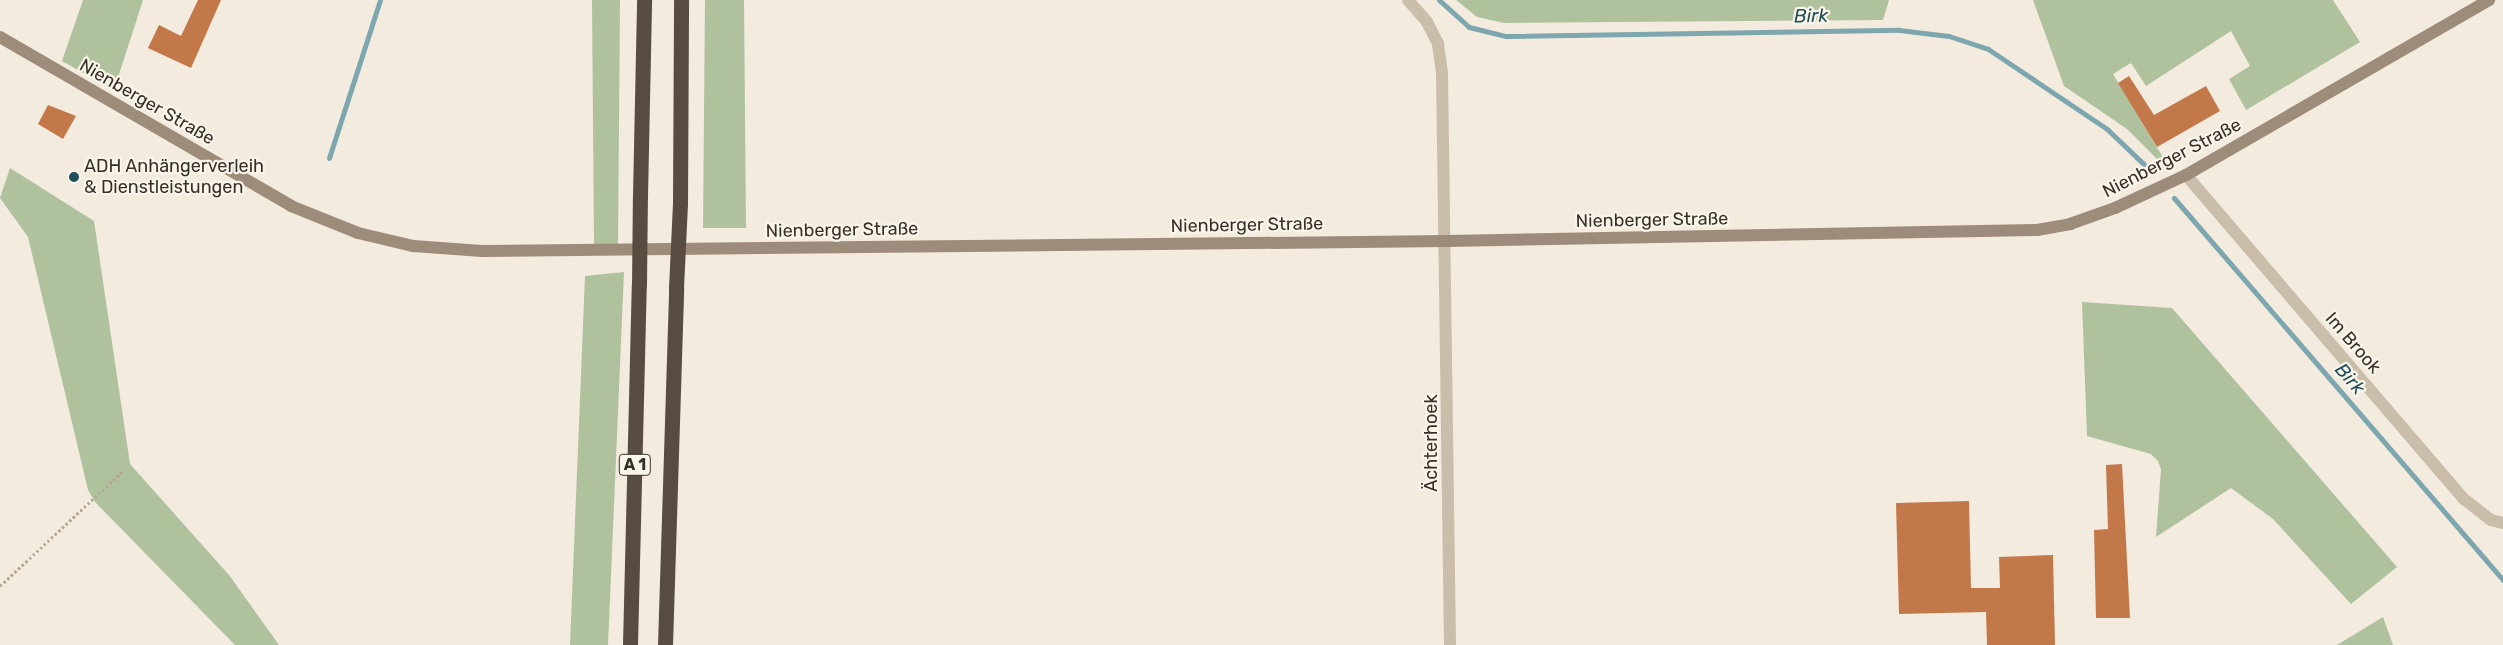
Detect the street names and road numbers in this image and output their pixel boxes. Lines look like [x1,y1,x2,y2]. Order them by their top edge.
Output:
street label: Nienberger Straße [75,54,219,150]
street label: Nienberger Straße [2099,114,2245,202]
street label: Nienberger Straße [1575,208,1729,232]
street label: Nienberger Straße [1170,213,1324,237]
street label: Nienberger Straße [765,218,919,242]
street label: Im Brook [2321,308,2385,378]
street label: Ächterhoek [1420,394,1442,492]
road number: A 1 [618,452,652,478]

